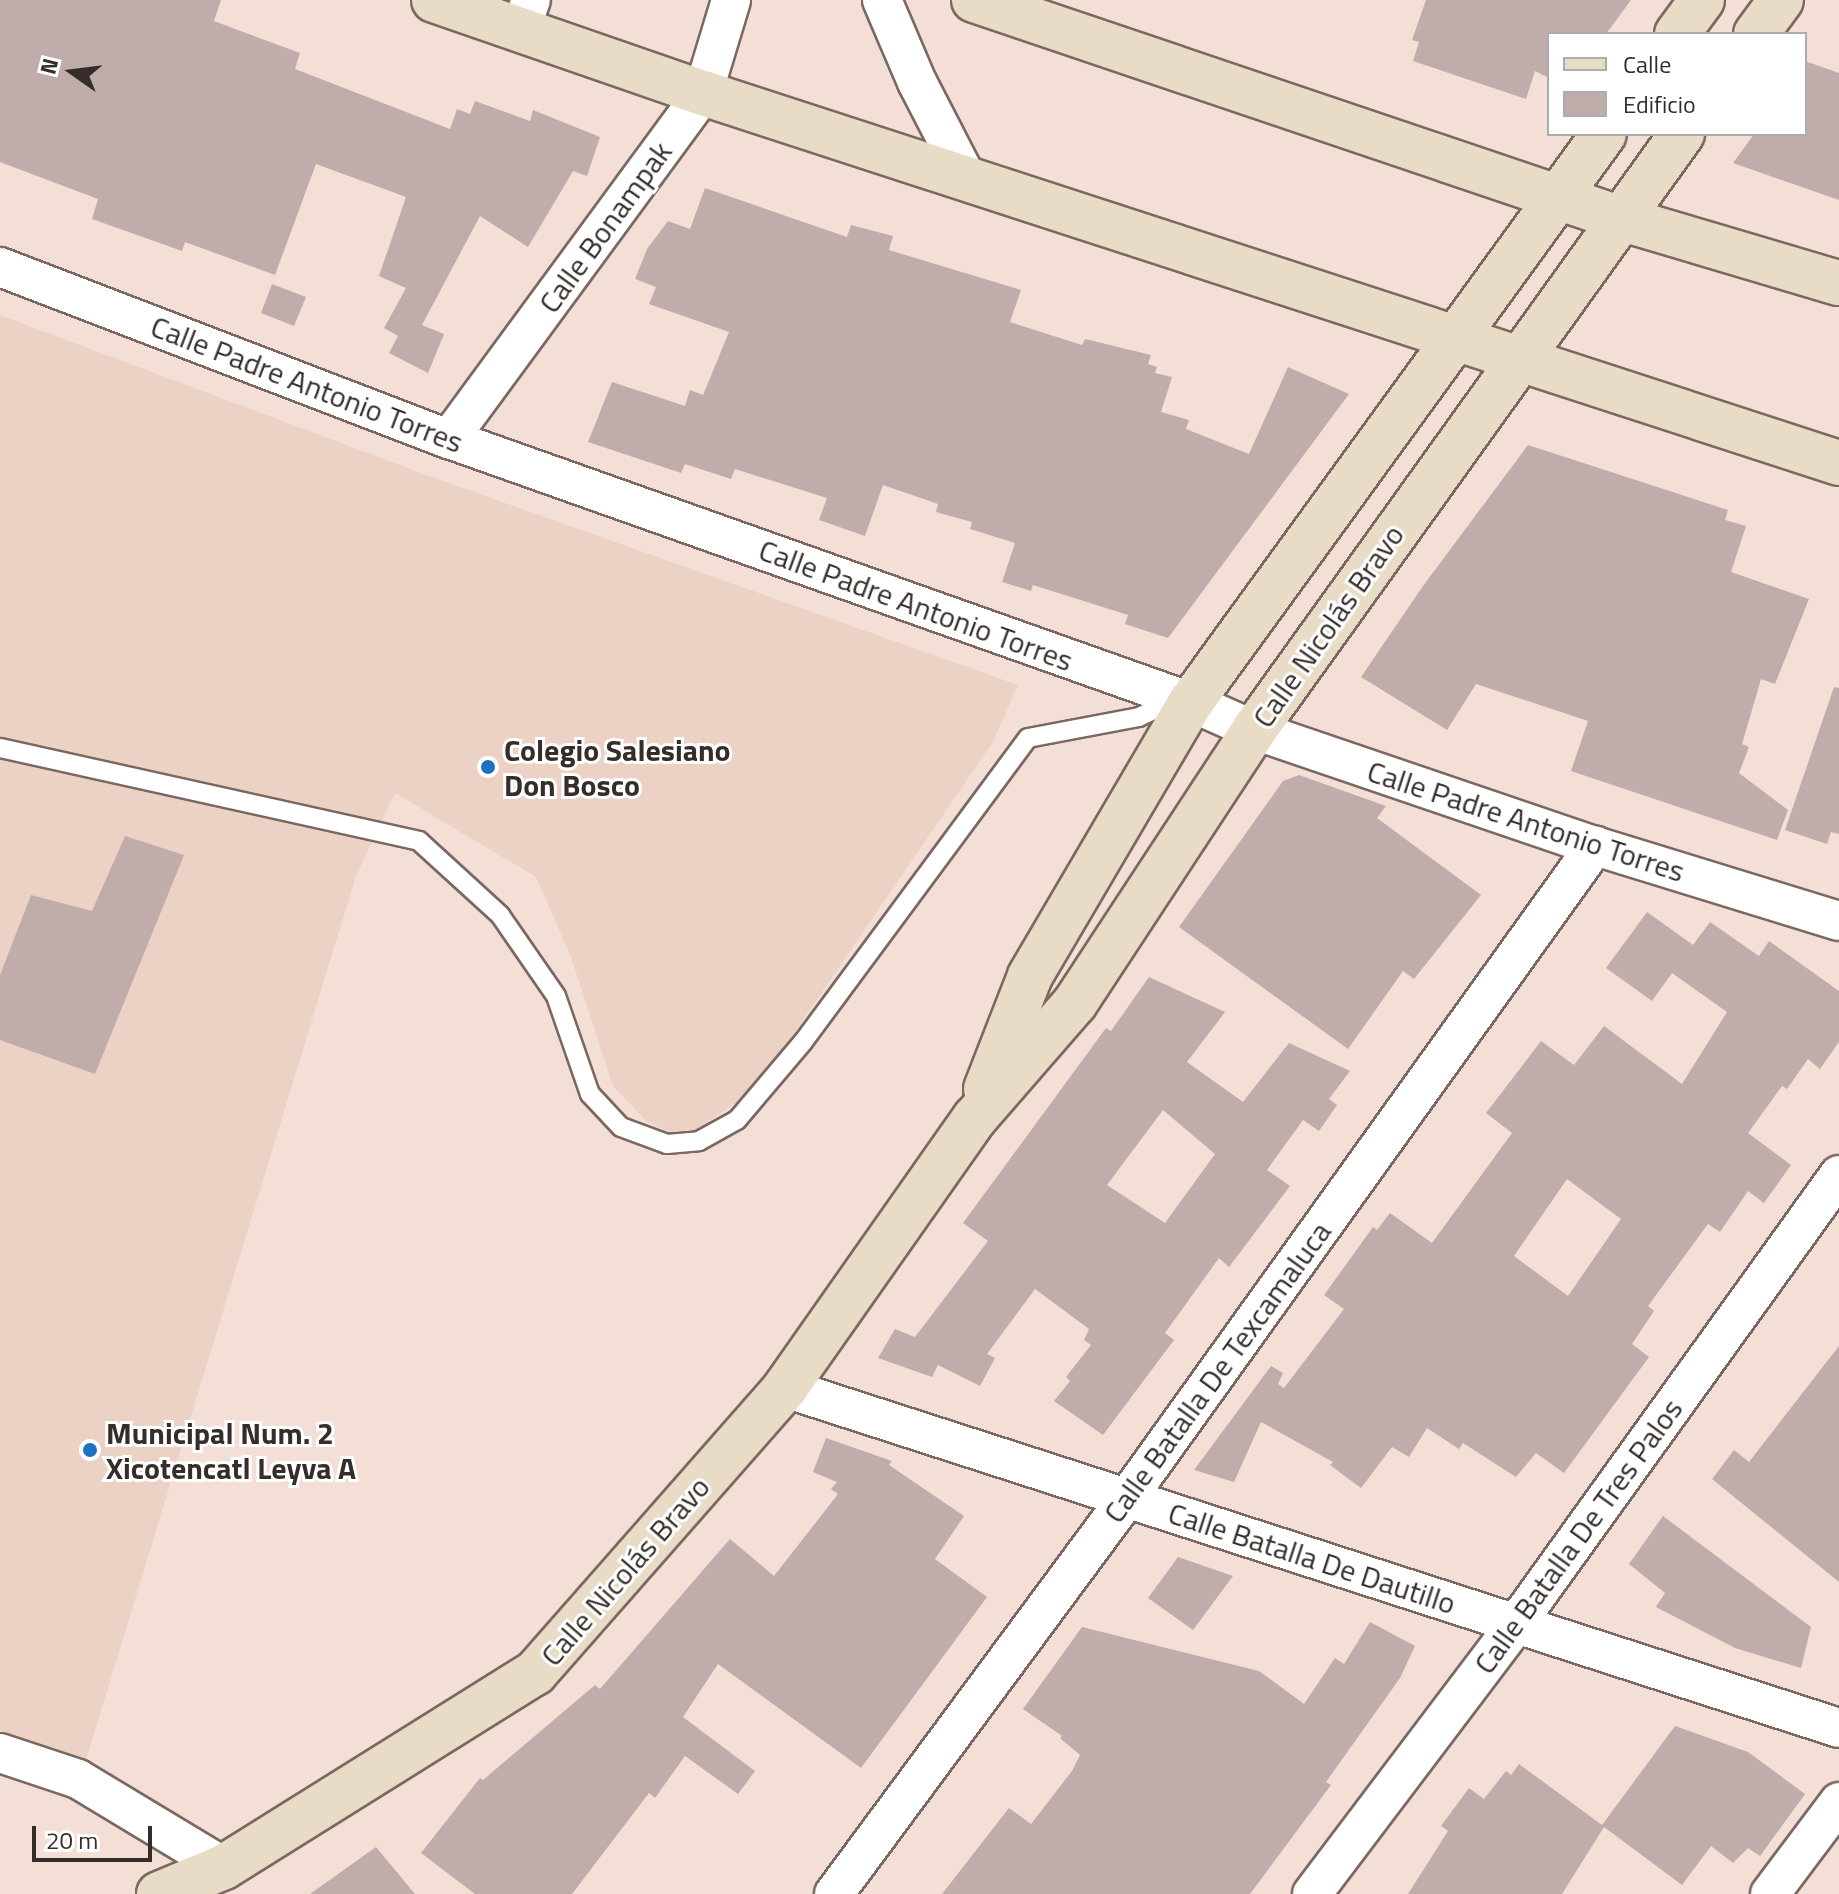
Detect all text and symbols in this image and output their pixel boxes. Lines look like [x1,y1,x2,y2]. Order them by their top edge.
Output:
north arrow [32,32,112,112]
legend [1547,32,1807,136]
text: Calle [1623,46,1671,82]
text: N [30,55,67,78]
text: Edificio [1623,86,1696,122]
street label: Calle Bonampak [531,134,679,320]
street label: Calle Padre Antonio Torres [146,308,468,460]
street label: Calle Nicolás Bravo [1245,518,1411,734]
street label: Calle Padre Antonio Torres [754,531,1078,679]
place label: Colegio Salesiano Don Bosco [504,732,731,802]
street label: Calle Padre Antonio Torres [1363,753,1689,889]
marker: Colegio Salesiano Don Bosco [479,758,497,776]
street label: Calle Batalla De Texcamaluca [1096,1215,1338,1529]
street label: Calle Batalla De Tres Palos [1466,1392,1690,1680]
place label: Municipal Num. 2 Xicotencatl Leyva A [106,1415,356,1486]
marker: Municipal Num. 2 Xicotencatl Leyva A [81,1441,99,1459]
street label: Calle Nicolás Bravo [533,1469,717,1673]
street label: Calle Batalla De Dautillo [1164,1495,1460,1621]
scale bar [36,1810,156,1860]
text: 20 m [46,1822,98,1858]

